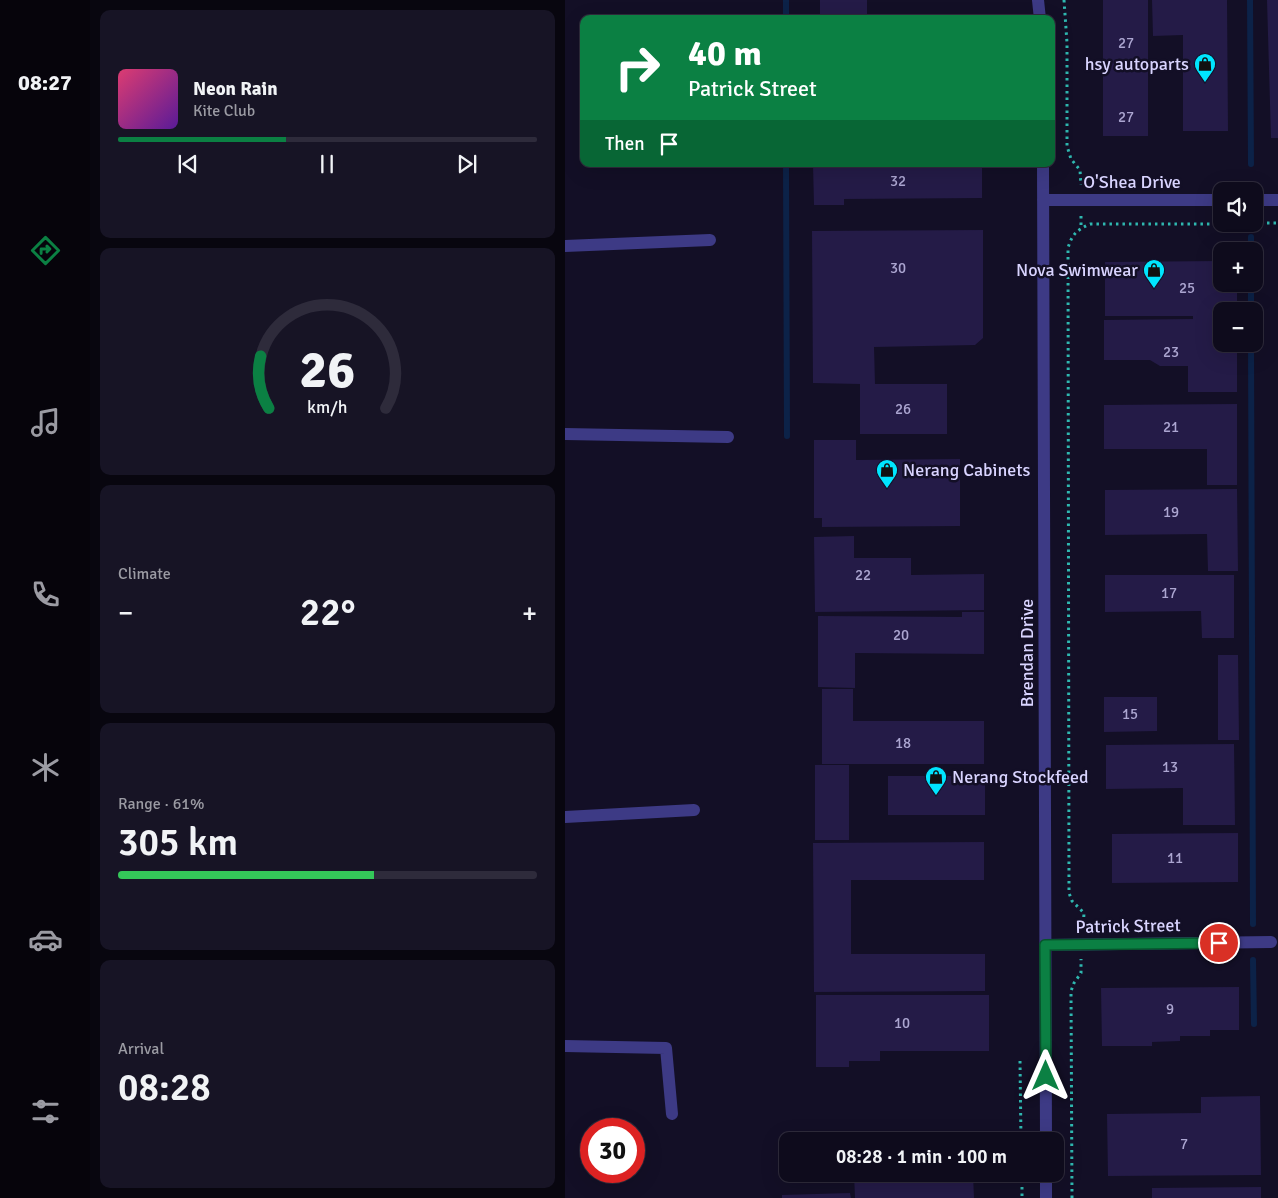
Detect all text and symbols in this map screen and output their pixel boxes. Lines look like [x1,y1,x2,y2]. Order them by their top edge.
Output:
text: 40 m [688,32,762,75]
house number: 27 [1118,34,1134,52]
icon: right [605,35,670,100]
shop icon: hsy autoparts [1193,52,1217,83]
place label: hsy autoparts [1085,53,1189,75]
text: 08:27 [18,69,72,96]
text: Patrick Street [688,75,817,102]
text: Neon Rain [193,77,278,101]
text: Kite Club [193,101,255,121]
house number: 27 [1118,108,1134,126]
icon: arrive [655,130,683,158]
text: Then [605,132,645,156]
icon: previous [174,150,202,178]
icon: pause [313,150,341,178]
icon: next [453,150,481,178]
street label: O'Shea Drive [1083,171,1181,193]
house number: 32 [890,172,906,190]
map controls [1213,182,1263,352]
button: sound [1213,182,1263,232]
icon: directions [28,233,63,268]
button: + [1213,242,1263,292]
shop icon: Nova Swimwear [1142,258,1166,289]
house number: 30 [890,259,906,277]
place label: Nova Swimwear [1016,259,1138,281]
house number: 25 [1179,279,1195,297]
button: − [1213,302,1263,352]
text: 26 [299,338,356,402]
house number: 23 [1163,343,1179,361]
text: km/h [307,396,348,418]
house number: 26 [895,400,911,418]
icon: music [28,405,63,440]
house number: 21 [1163,418,1179,436]
shop icon: Nerang Cabinets [875,458,899,489]
place label: Nerang Cabinets [903,459,1031,481]
house number: 19 [1163,503,1179,521]
text: Climate [118,564,171,584]
house number: 22 [855,566,871,584]
icon: phone [28,577,63,612]
house number: 17 [1161,584,1177,602]
text: 22° [300,589,355,636]
text: − [118,596,133,630]
text: + [522,596,537,630]
street label: Brendan Drive [1016,599,1038,707]
house number: 20 [893,626,909,644]
house number: 15 [1122,705,1138,723]
house number: 18 [895,734,911,752]
icon: climate [28,750,63,785]
house number: 13 [1162,758,1178,776]
shop icon: Nerang Stockfeed [924,765,948,796]
place label: Nerang Stockfeed [952,766,1089,788]
text: Range · 61% [118,794,204,814]
text: 305 km [118,819,238,866]
house number: 11 [1167,849,1183,867]
street label: Patrick Street [1075,914,1181,938]
icon: car [28,922,63,957]
pin [1198,922,1240,964]
icon: arrive [1205,929,1233,957]
house number: 9 [1166,1000,1174,1018]
house number: 10 [894,1014,910,1032]
text: Arrival [118,1039,164,1059]
position arrow [1019,1049,1071,1101]
text: 08:28 [118,1064,211,1111]
icon: filters [28,1094,63,1129]
speed limit sign: 30 [580,1118,645,1183]
house number: 7 [1180,1135,1188,1153]
text: 08:28 · 1 min · 100 m [836,1145,1007,1169]

